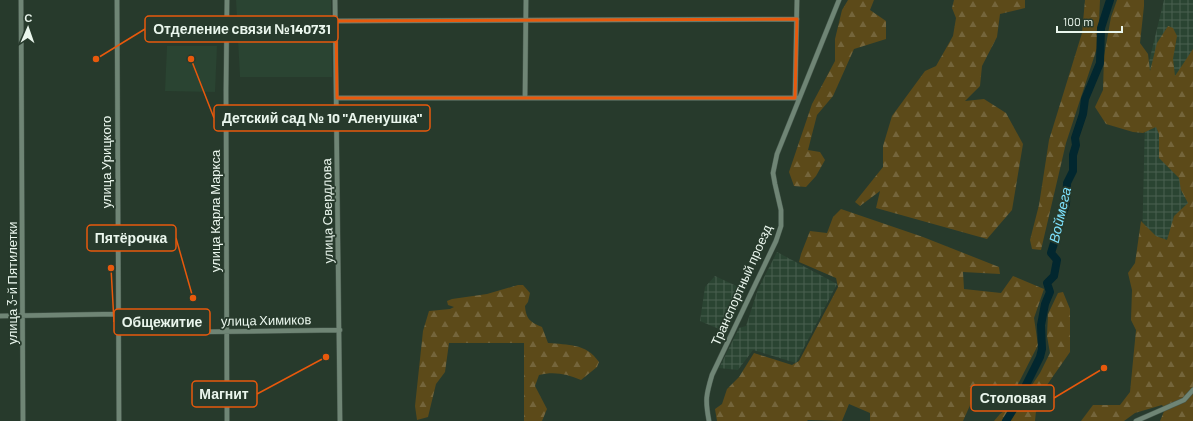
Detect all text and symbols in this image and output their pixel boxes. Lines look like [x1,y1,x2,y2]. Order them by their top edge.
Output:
north arrow [8,8,48,48]
scale bar [1057,8,1122,34]
text: С [24,11,33,24]
text: 100 m [1063,14,1093,28]
callout: Отделение связи №140731 [145,16,338,42]
text: Отделение связи №140731 [153,20,331,37]
callout: Детский сад № 10 "Аленушка" [214,105,430,131]
text: Детский сад № 10 "Аленушка" [222,109,422,126]
street label: улица Урицкого [98,116,114,208]
street label: улица Карла Маркса [207,149,223,272]
street label: улица Свердлова [318,158,336,264]
water label: Воймега [1045,185,1074,244]
street label: улица 3-й Пятилетки [4,222,20,344]
street label: Транспортный проезд [707,222,775,348]
callout: Пятёрочка [87,225,176,251]
text: Пятёрочка [95,229,167,246]
callout: Общежитие [114,309,210,335]
street label: улица Химиков [221,311,311,329]
text: Общежитие [122,313,203,330]
callout: Магнит [192,381,257,407]
text: Магнит [199,385,249,402]
callout: Столовая [971,385,1054,411]
text: Столовая [980,389,1046,406]

